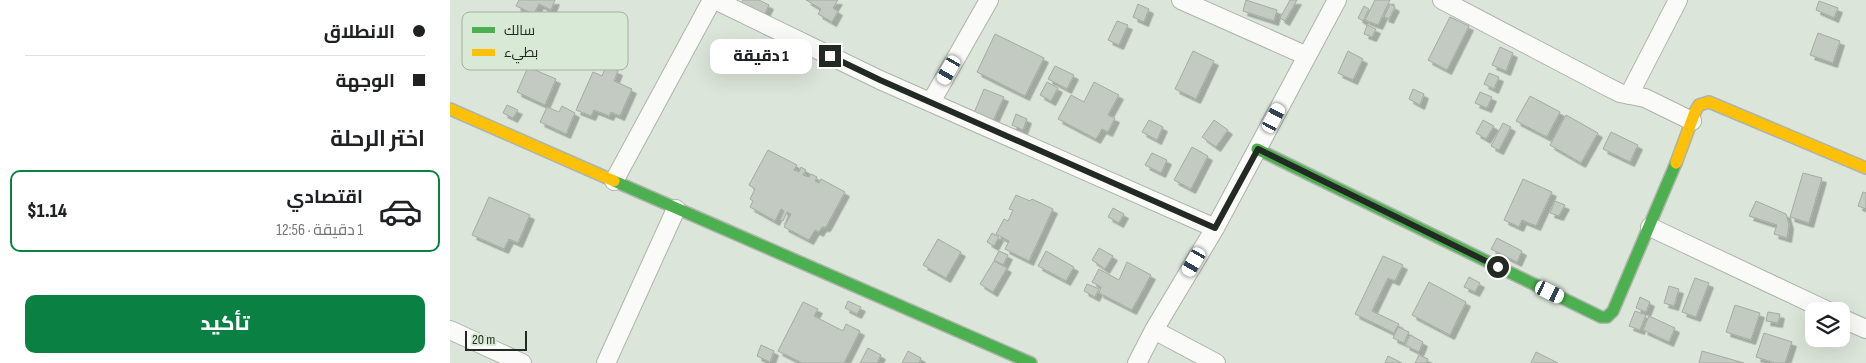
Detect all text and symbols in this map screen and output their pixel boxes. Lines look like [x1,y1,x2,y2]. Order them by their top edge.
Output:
legend [462,12,628,70]
text: الانطلاق [324,21,395,44]
text: سالك [504,22,535,39]
callout: 1 دقيقة [710,38,812,74]
text: بطيء [504,44,538,64]
route end [819,45,841,67]
text: 1 دقيقة [733,47,789,66]
car [935,53,962,87]
text: الوجهة [335,70,395,93]
car [1260,101,1287,135]
text: اختر الرحلة [330,126,425,153]
text: اقتصادي [287,186,363,209]
icon: car [378,189,423,234]
text: $1.14 [27,200,67,223]
text: 1 دقيقة · 12:56 [276,221,363,240]
car [1180,245,1207,279]
route start [1487,256,1509,278]
car [1533,279,1566,305]
button: تأكيد [25,295,425,353]
map controls [1805,302,1850,347]
button: layers [1805,302,1850,347]
scale bar [465,328,528,351]
text: 20 m [472,331,495,348]

